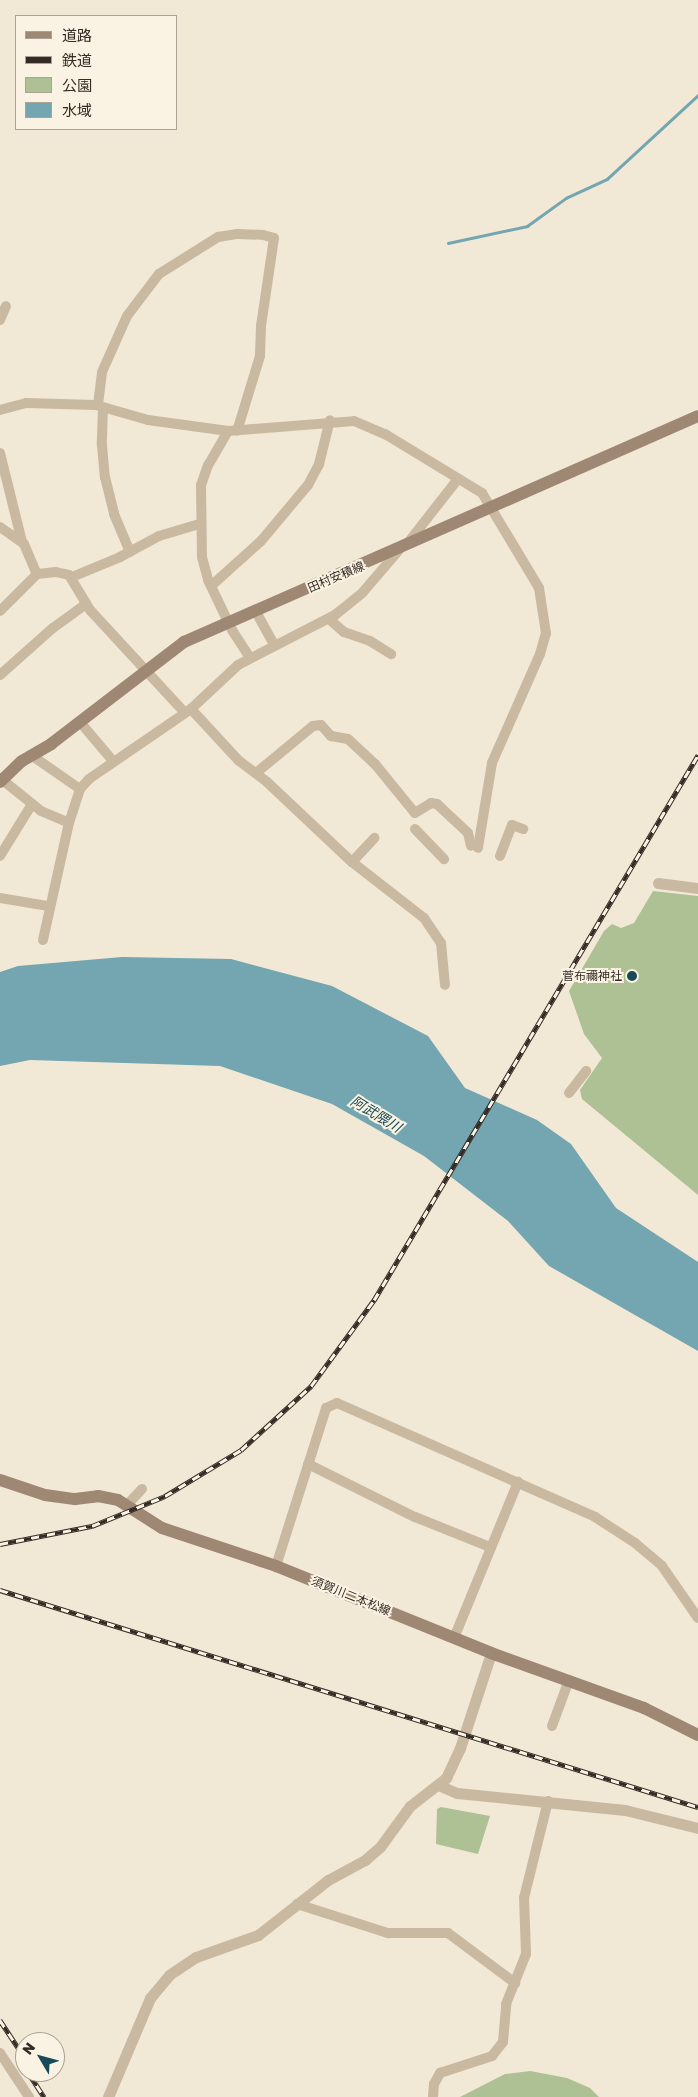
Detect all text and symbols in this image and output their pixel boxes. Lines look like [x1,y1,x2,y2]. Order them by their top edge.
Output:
legend [15,15,178,130]
text: 道路 [62,26,92,44]
text: 鉄道 [62,51,92,69]
text: 公園 [62,76,92,94]
text: 水域 [62,101,92,119]
street label: 田村安積線 [306,559,366,595]
place label: 菅布禰神社 [562,969,622,983]
marker: 菅布禰神社 [626,970,638,982]
water label: 阿武隈川 [348,1092,404,1136]
street label: 須賀川二本松線 [309,1574,393,1618]
north arrow [15,2032,65,2082]
text: N [18,2039,38,2058]

